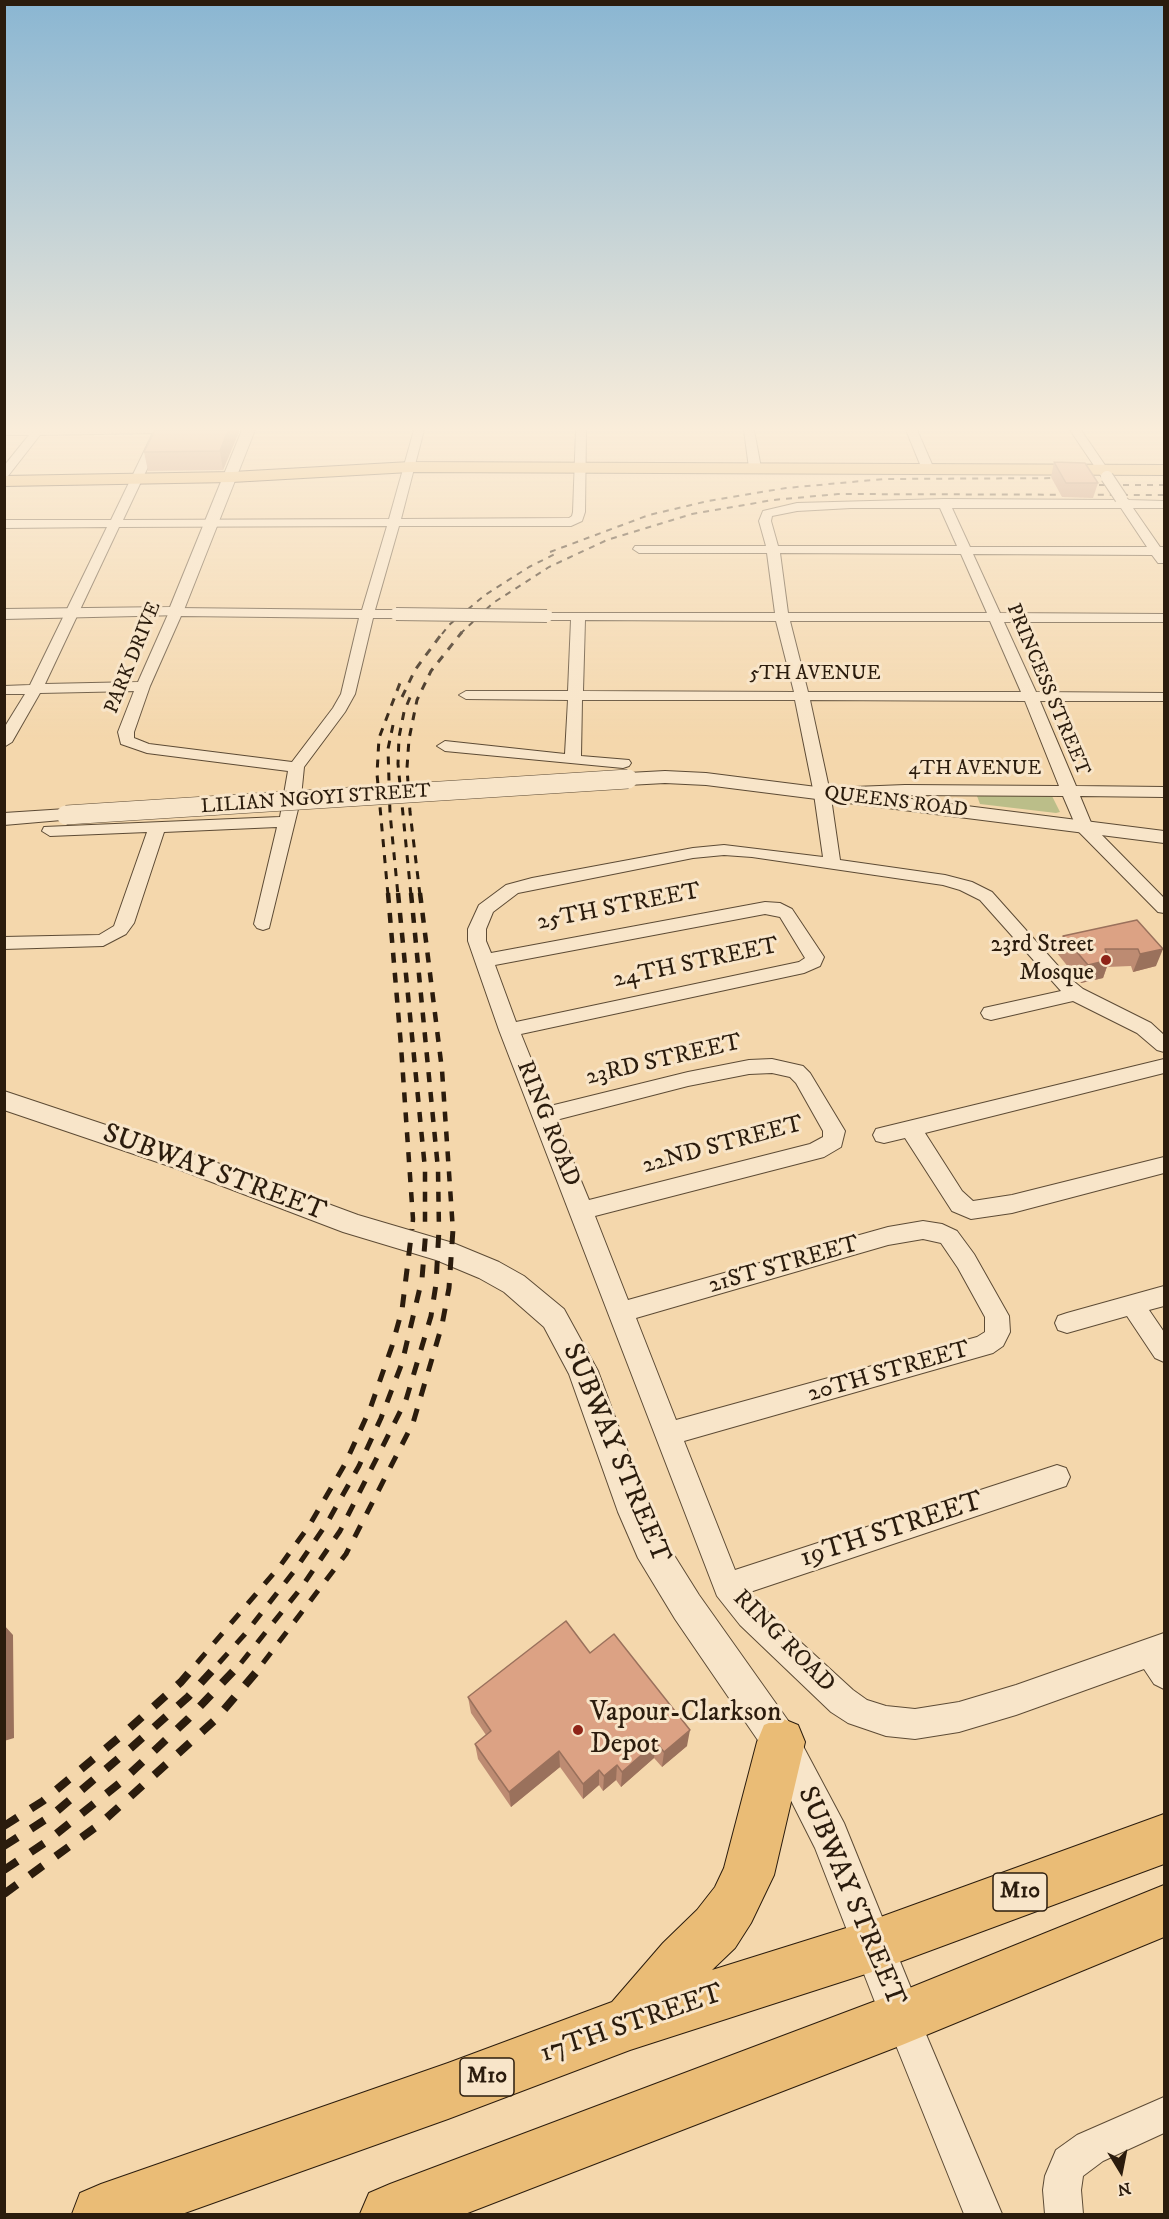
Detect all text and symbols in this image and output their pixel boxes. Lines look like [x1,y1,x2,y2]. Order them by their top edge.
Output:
street label: PARK DRIVE [101,599,167,717]
street label: PRINCESS STREET [1000,600,1094,780]
street label: 5TH AVENUE [749,663,881,687]
street label: 4TH AVENUE [909,758,1041,782]
street label: LILIAN NGOYI STREET [200,780,432,820]
street label: QUEENS ROAD [823,782,969,824]
street label: 25TH STREET [535,878,703,938]
street label: 24TH STREET [611,932,781,996]
place label: 23rd Street Mosque [991,932,1094,988]
marker: 23rd Street Mosque [1099,953,1113,967]
street label: 23RD STREET [583,1029,745,1093]
street label: RING ROAD [509,1057,585,1191]
street label: 22ND STREET [639,1111,807,1181]
street label: SUBWAY STREET [98,1118,330,1230]
street label: 21ST STREET [705,1231,863,1301]
street label: 20TH STREET [805,1336,973,1410]
street label: SUBWAY STREET [554,1339,676,1569]
street label: 19TH STREET [796,1486,988,1576]
street label: RING ROAD [726,1585,840,1699]
place label: Vapour-Clarkson Depot [590,1697,782,1763]
marker: Vapour-Clarkson Depot [571,1723,585,1737]
street label: SUBWAY STREET [789,1782,911,2012]
road number: M10 [993,1873,1047,1911]
street label: 17TH STREET [536,1978,728,2072]
road number: M10 [460,2058,514,2096]
north arrow [1091,2141,1151,2201]
text: N [1116,2178,1132,2200]

